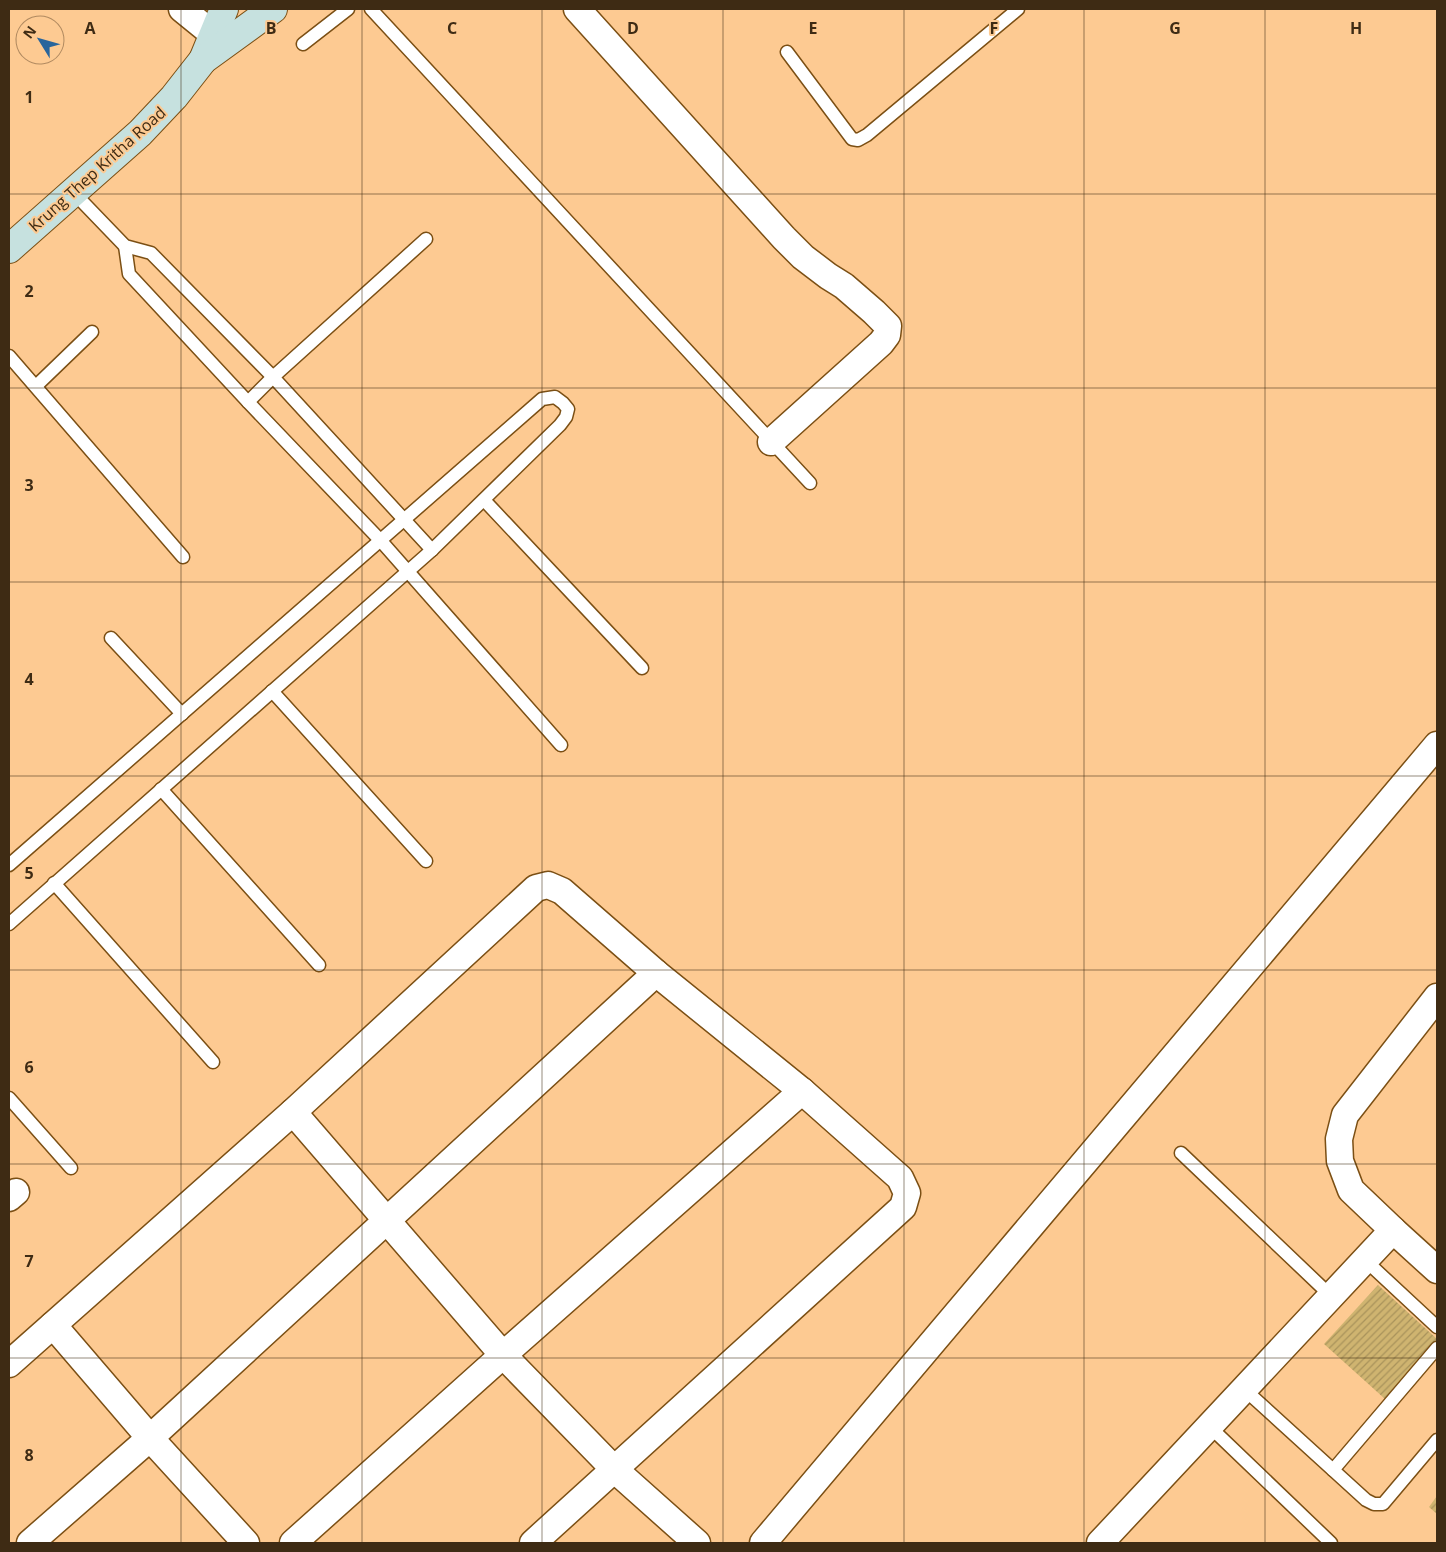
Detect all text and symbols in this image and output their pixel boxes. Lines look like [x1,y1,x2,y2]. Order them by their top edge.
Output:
north arrow [15,15,65,65]
text: A [84,17,96,39]
text: B [266,17,276,39]
text: C [447,17,457,39]
text: D [627,17,639,39]
text: E [809,17,818,39]
text: F [990,17,998,39]
text: G [1169,17,1181,39]
text: H [1350,17,1362,39]
text: N [18,22,40,42]
text: 1 [24,86,34,108]
street label: Krung Thep Kritha Road [24,101,170,237]
text: 2 [24,280,34,302]
text: 3 [24,474,34,496]
text: 4 [24,668,34,690]
text: 5 [24,862,34,884]
text: 6 [24,1056,34,1078]
text: 7 [24,1250,34,1272]
text: 8 [24,1444,34,1466]

